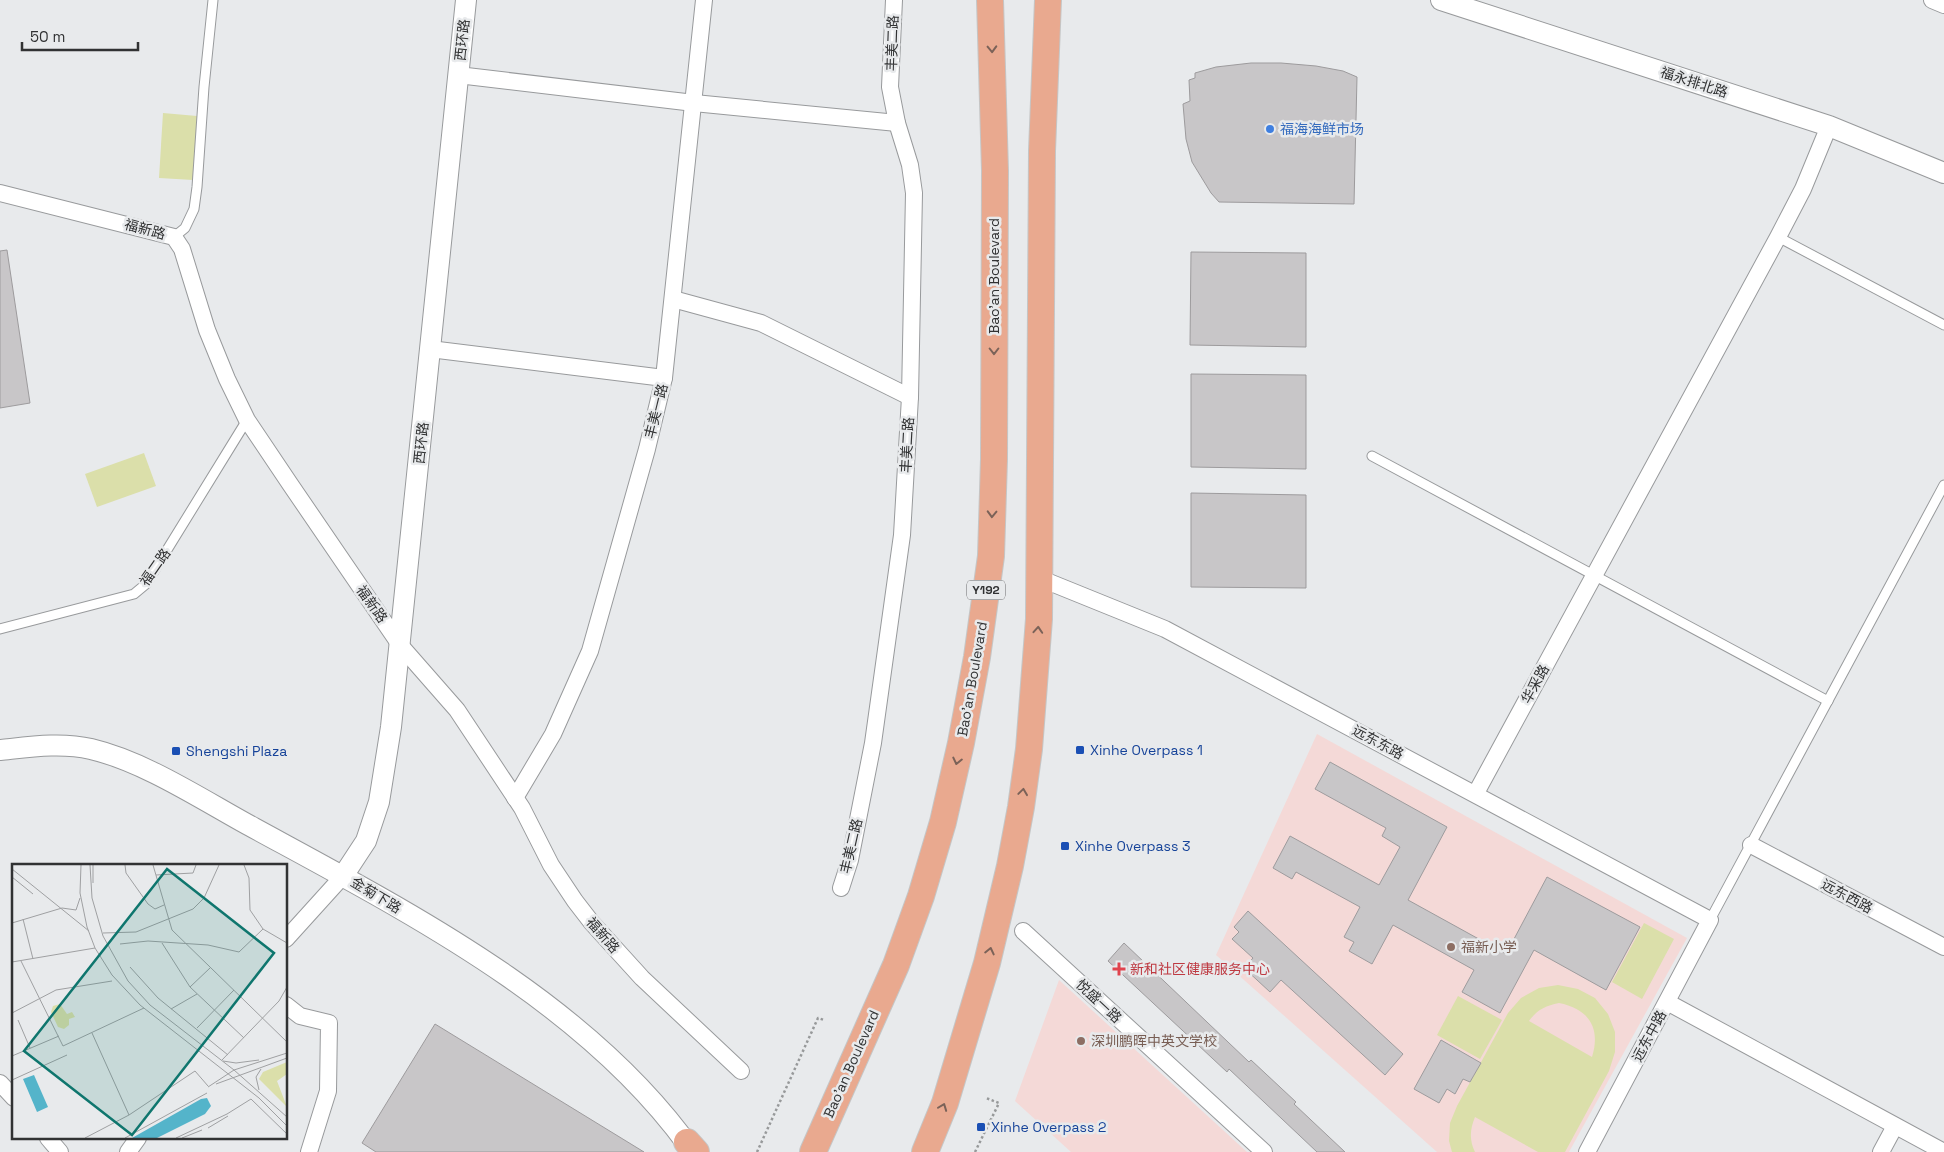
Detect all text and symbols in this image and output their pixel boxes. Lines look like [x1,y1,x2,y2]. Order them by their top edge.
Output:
street label: 丰美二路 [882,15,902,71]
street label: 西环路 [451,18,473,62]
scale bar [22,20,139,52]
text: 50 m [30,27,65,46]
one-way arrow [986,45,997,53]
street label: 福永排北路 [1658,63,1730,101]
place label: 福海海鲜市场 [1280,120,1364,138]
marker: 福海海鲜市场 [1264,123,1276,135]
street label: 福新路 [122,215,168,243]
street label: Bao'an Boulevard [985,218,1003,334]
one-way arrow [989,348,999,355]
street label: 丰美一路 [640,382,672,440]
street label: 丰美二路 [897,417,917,473]
street label: 西环路 [410,421,432,465]
one-way arrow [987,510,997,518]
street label: 福二路 [136,545,174,589]
road number: Y192 [967,580,1005,600]
street label: 福新路 [353,582,391,626]
street label: Bao'an Boulevard [953,620,991,738]
one-way arrow [1032,626,1043,634]
street label: 华采路 [1517,661,1553,707]
street label: 远东东路 [1349,721,1407,763]
place label: Xinhe Overpass 1 [1090,741,1203,759]
place label: Shengshi Plaza [186,742,287,760]
marker: Xinhe Overpass 1 [1074,744,1086,756]
marker: Shengshi Plaza [170,745,182,757]
one-way arrow [952,756,963,765]
one-way arrow [1017,788,1028,796]
street label: 丰美二路 [836,817,866,875]
place label: Xinhe Overpass 3 [1075,837,1190,855]
marker: Xinhe Overpass 3 [1059,840,1071,852]
inset map [12,864,288,1140]
street label: 金菊下路 [347,873,405,917]
street label: 远东西路 [1818,875,1876,917]
street label: 福新路 [582,913,624,957]
place label: 福新小学 [1461,938,1517,956]
marker: 福新小学 [1445,941,1457,953]
one-way arrow [984,947,995,956]
place label: 新和社区健康服务中心 [1130,960,1270,978]
marker: 新和社区健康服务中心 [1112,962,1126,976]
street label: 悦盛一路 [1072,975,1126,1027]
street label: Bao'an Boulevard [819,1007,883,1121]
street label: 远东中路 [1628,1007,1670,1065]
place label: 深圳鹏晖中英文学校 [1091,1032,1217,1050]
marker: 深圳鹏晖中英文学校 [1075,1035,1087,1047]
one-way arrow [937,1103,948,1112]
place label: Xinhe Overpass 2 [991,1118,1106,1136]
marker: Xinhe Overpass 2 [975,1121,987,1133]

